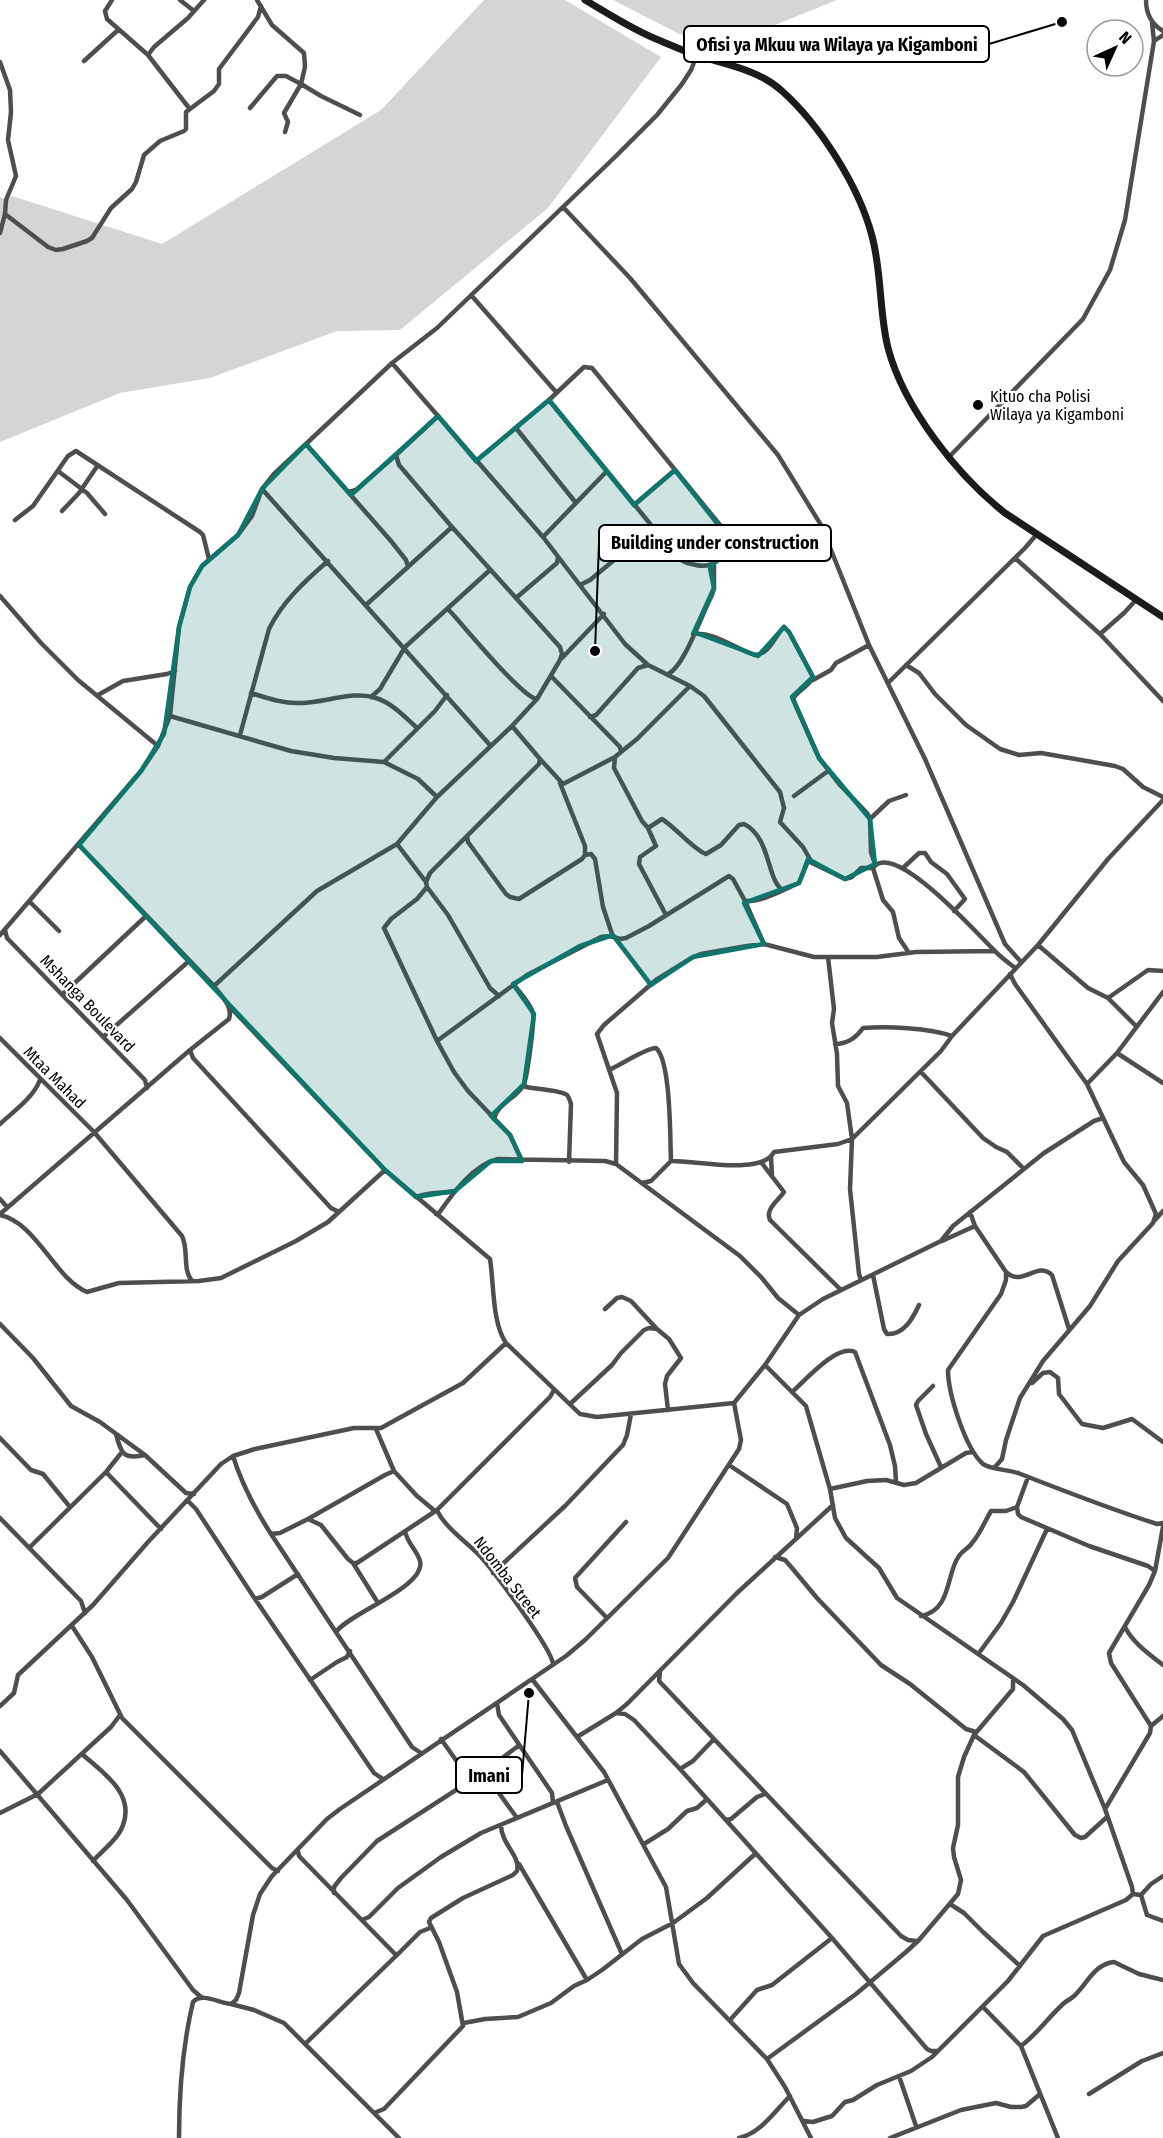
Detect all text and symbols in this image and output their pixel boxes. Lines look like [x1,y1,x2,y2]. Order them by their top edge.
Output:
north arrow [1085,18,1145,78]
callout: Ofisi ya Mkuu wa Wilaya ya Kigamboni [684,26,989,62]
text: N [1115,28,1135,48]
text: Ofisi ya Mkuu wa Wilaya ya Kigamboni [696,34,978,56]
place label: Kituo cha Polisi Wilaya ya Kigamboni [990,387,1124,424]
marker: Kituo cha Polisi Wilaya ya Kigamboni [971,398,985,412]
callout: Building under construction [599,525,831,561]
text: Building under construction [611,532,819,554]
street label: Mshanga Boulevard [36,951,139,1056]
street label: Mtaa Mahad [20,1042,90,1112]
street label: Ndomba Street [470,1533,546,1622]
callout: Imani [456,1757,522,1793]
text: Imani [468,1765,510,1787]

